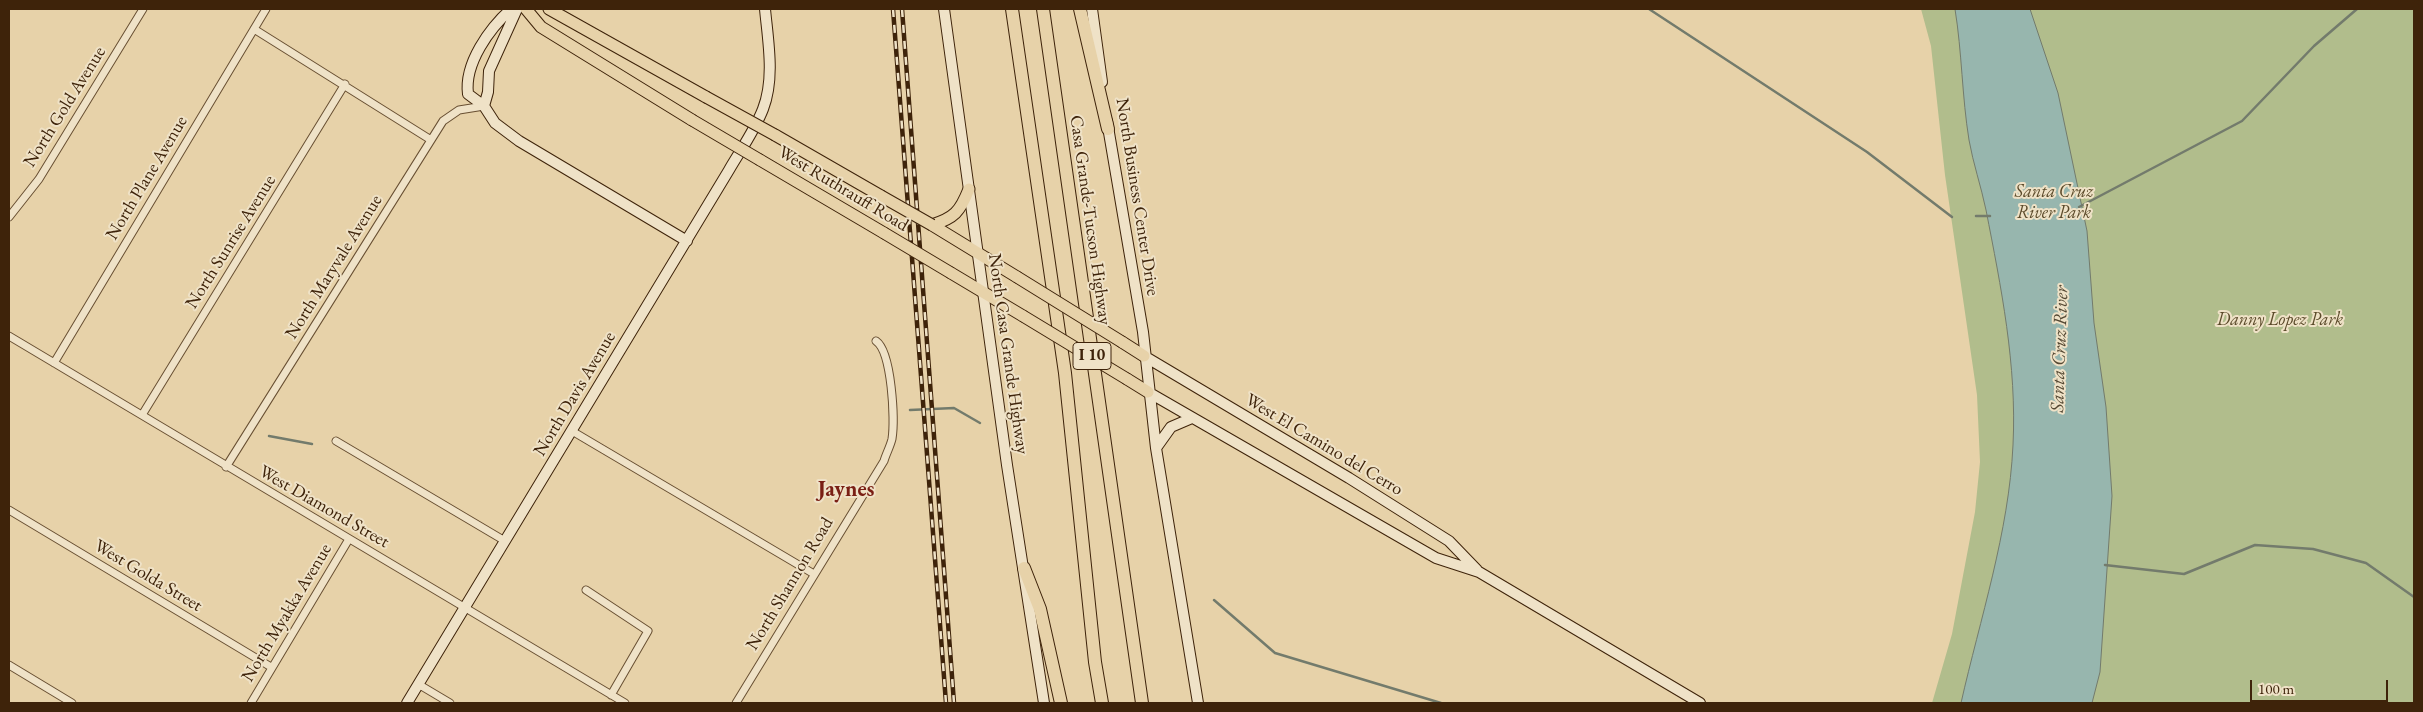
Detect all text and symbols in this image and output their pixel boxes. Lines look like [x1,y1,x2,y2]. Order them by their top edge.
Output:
street label: North Gold Avenue [19,43,111,171]
street label: North Business Center Drive [1111,97,1163,297]
street label: North Plane Avenue [101,112,193,244]
street label: Casa Grande-Tucson Highway [1065,114,1115,326]
street label: West Ruthrauff Road [774,142,912,236]
street label: North Sunrise Avenue [181,171,281,313]
park label: Santa Cruz River Park [2015,181,2093,223]
street label: North Maryvale Avenue [281,191,387,343]
street label: North Casa Grande Highway [983,252,1033,456]
water label: Santa Cruz River [2046,285,2074,413]
park label: Danny Lopez Park [2217,309,2343,331]
street label: North Davis Avenue [529,328,621,460]
road number: I 10 [1073,342,1111,370]
street label: West El Camino del Cerro [1241,389,1407,501]
street label: West Diamond Street [255,461,393,553]
district label: Jaynes [818,477,874,503]
street label: North Shannon Road [742,514,838,654]
street label: West Golda Street [90,535,206,617]
street label: North Myakka Avenue [237,540,337,686]
scale bar [2253,670,2390,702]
text: 100 m [2258,679,2294,698]

